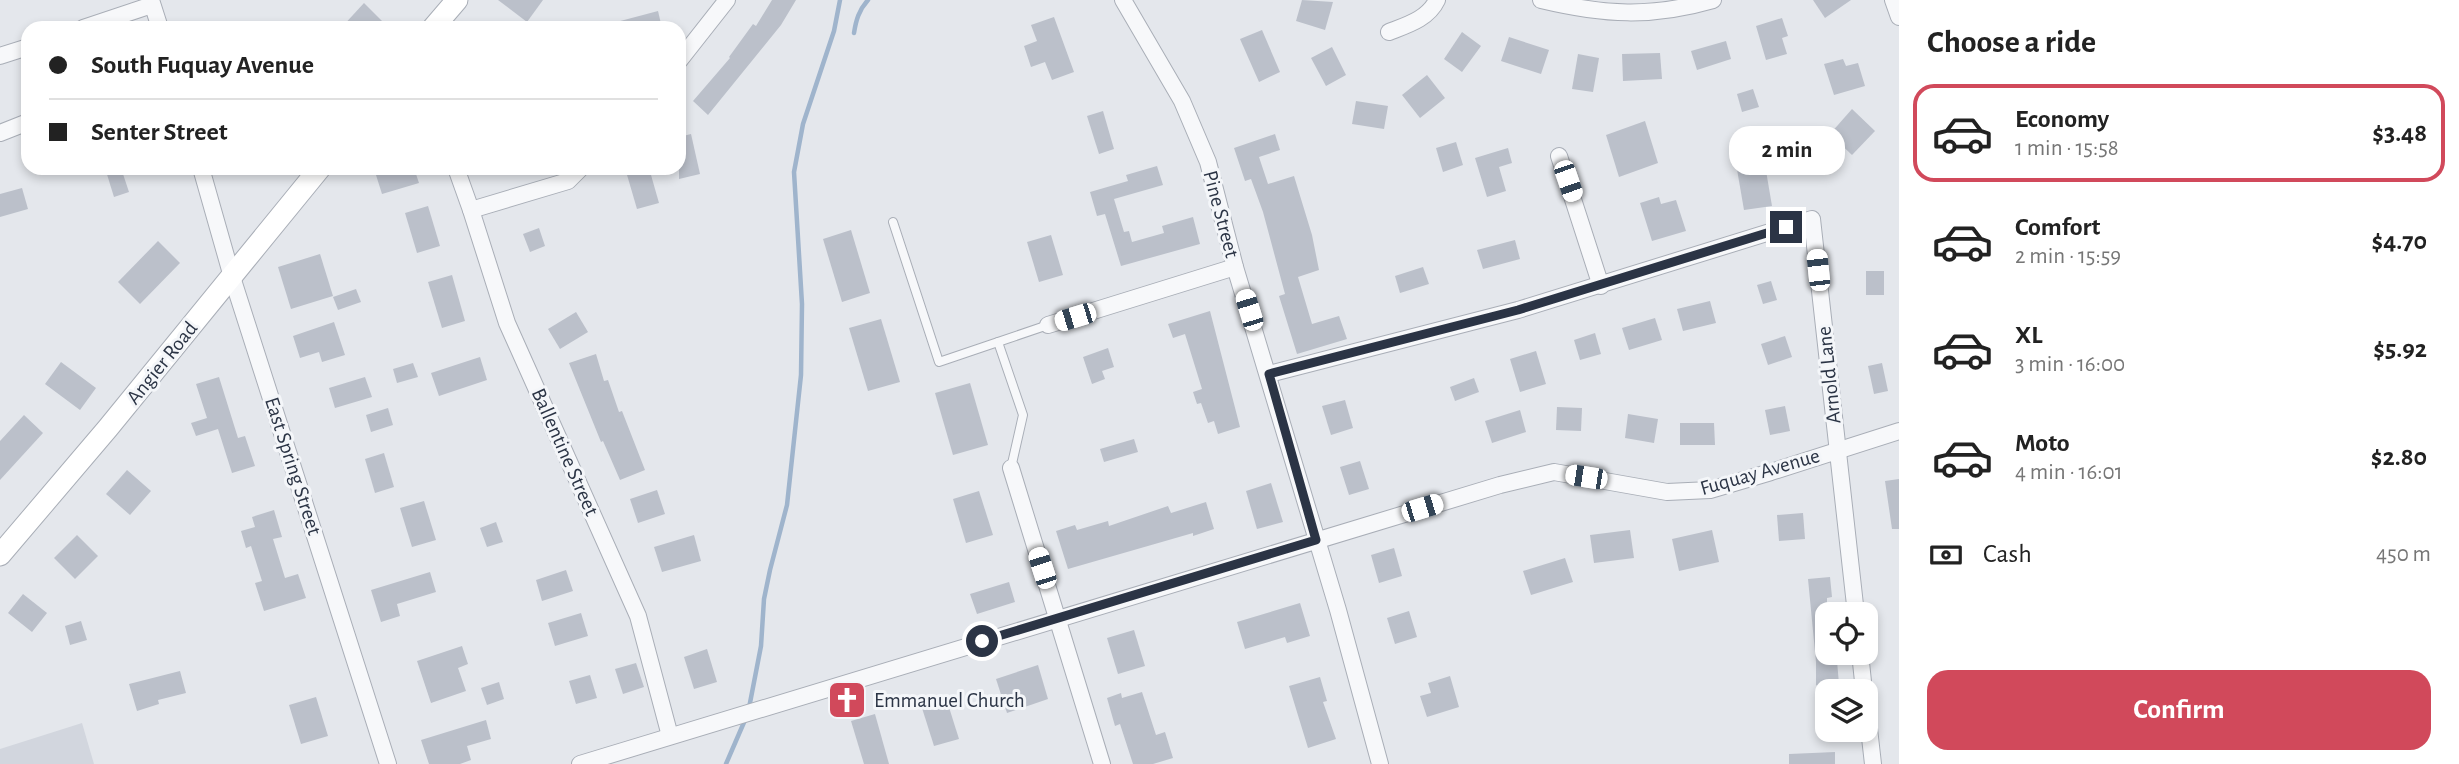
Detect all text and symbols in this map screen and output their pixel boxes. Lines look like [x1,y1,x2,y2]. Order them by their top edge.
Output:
text: Choose a ride [1927,26,2096,58]
text: South Fuquay Avenue [91,52,314,78]
icon: car [1931,102,1994,165]
text: Economy [2015,106,2109,132]
text: Senter Street [91,119,228,145]
text: $3.48 [2372,120,2427,146]
callout: 2 min [1728,126,1844,174]
text: 1 min · 15:58 [2015,137,2119,160]
text: 2 min [1761,139,1813,162]
car [1552,158,1585,204]
street label: Pine Street [1199,168,1243,260]
icon: car [1931,210,1994,273]
route end [1770,211,1802,243]
text: Comfort [2015,214,2100,240]
text: $4.70 [2371,228,2427,254]
text: 2 min · 15:59 [2015,245,2121,268]
car [1806,248,1831,292]
car [1233,287,1266,333]
car [1052,301,1099,333]
street label: Angier Road [122,318,202,408]
icon: car [1931,318,1994,381]
text: XL [2015,322,2042,348]
street label: Arnold Lane [1813,325,1845,425]
text: $5.92 [2373,336,2427,362]
text: 3 min · 16:00 [2015,353,2125,376]
street label: Ballentine Street [528,385,603,519]
street label: East Spring Street [261,394,325,538]
icon: car [1931,426,1994,489]
text: Moto [2015,430,2070,456]
text: $2.80 [2371,444,2427,470]
street label: Fuquay Avenue [1698,445,1822,499]
text: 4 min · 16:01 [2015,461,2123,484]
car [1564,463,1609,491]
car [1399,492,1446,524]
icon: cash [1927,536,1965,574]
text: Cash [1983,541,2032,567]
text: 450 m [2376,543,2431,566]
car [1026,545,1059,591]
map controls [1815,602,1878,742]
button: locate [1815,602,1878,665]
route start [966,625,998,657]
button: Confirm [1927,670,2431,750]
church icon: Emmanuel Church [826,679,868,721]
button: layers [1815,679,1878,742]
place label: Emmanuel Church [874,690,1025,711]

